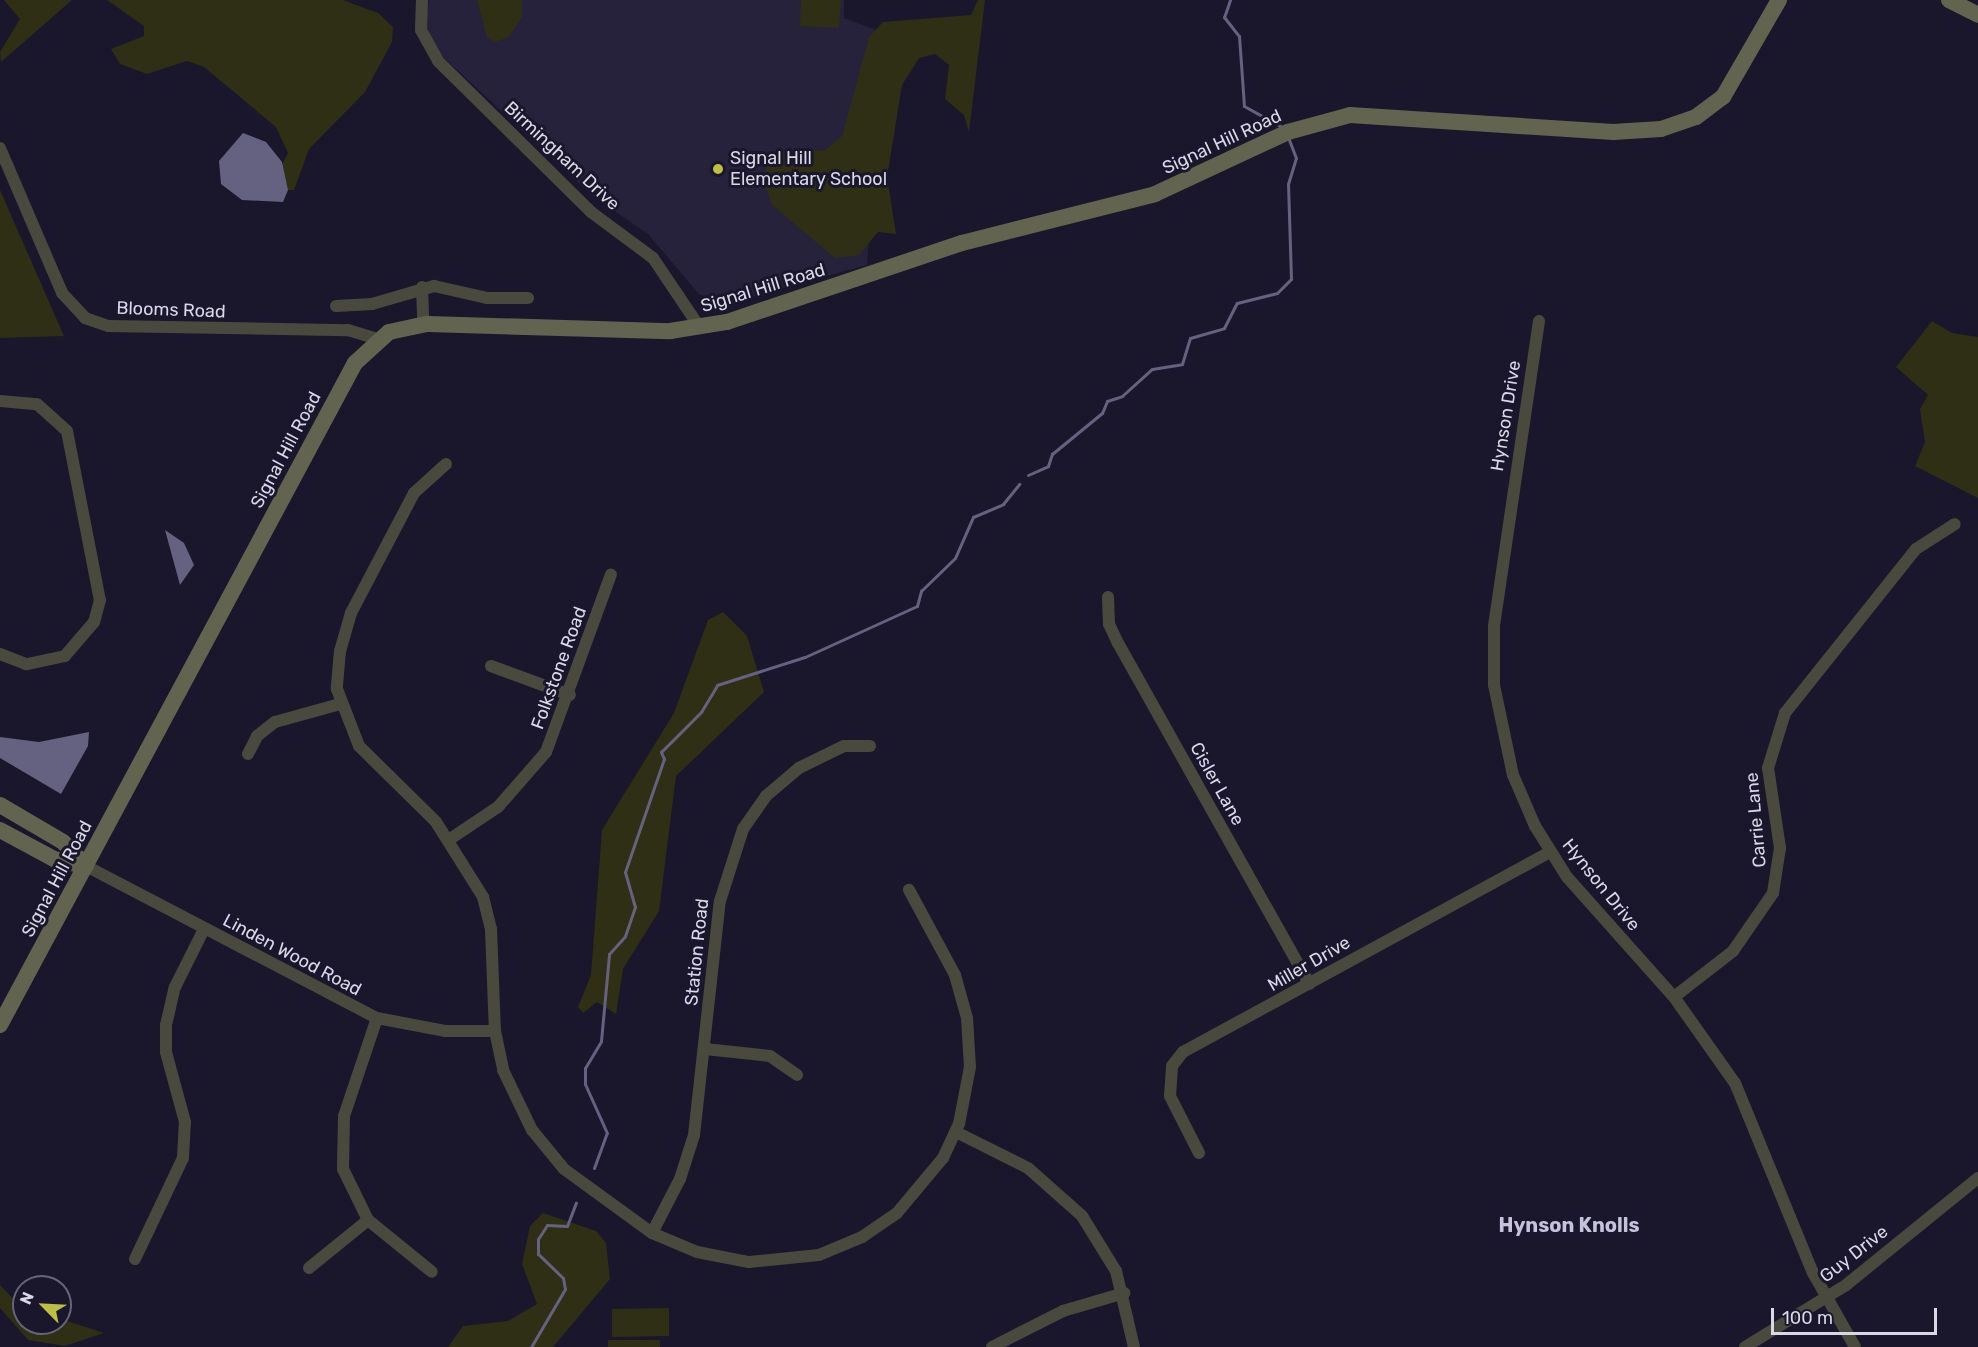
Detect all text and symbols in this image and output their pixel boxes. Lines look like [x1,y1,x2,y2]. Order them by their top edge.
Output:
street label: Birmingham Drive [500,97,624,215]
street label: Signal Hill Road [1159,105,1285,179]
place label: Signal Hill Elementary School [730,148,888,190]
marker: Signal Hill Elementary School [711,162,725,176]
street label: Signal Hill Road [698,259,828,317]
street label: Blooms Road [116,297,226,323]
street label: Hynson Drive [1487,359,1525,473]
street label: Signal Hill Road [246,388,326,512]
street label: Folkstone Road [527,604,591,732]
street label: Cisler Lane [1185,738,1249,830]
street label: Carrie Lane [1741,771,1771,869]
street label: Signal Hill Road [17,817,97,941]
street label: Hynson Drive [1557,835,1645,935]
street label: Station Road [681,897,713,1007]
street label: Linden Wood Road [219,909,365,1001]
street label: Miller Drive [1264,932,1354,996]
district label: Hynson Knolls [1499,1213,1639,1237]
street label: Guy Drive [1816,1221,1892,1287]
north arrow [12,1275,72,1335]
text: N [16,1289,38,1307]
scale bar [1774,1296,1940,1334]
text: 100 m [1782,1307,1833,1329]

